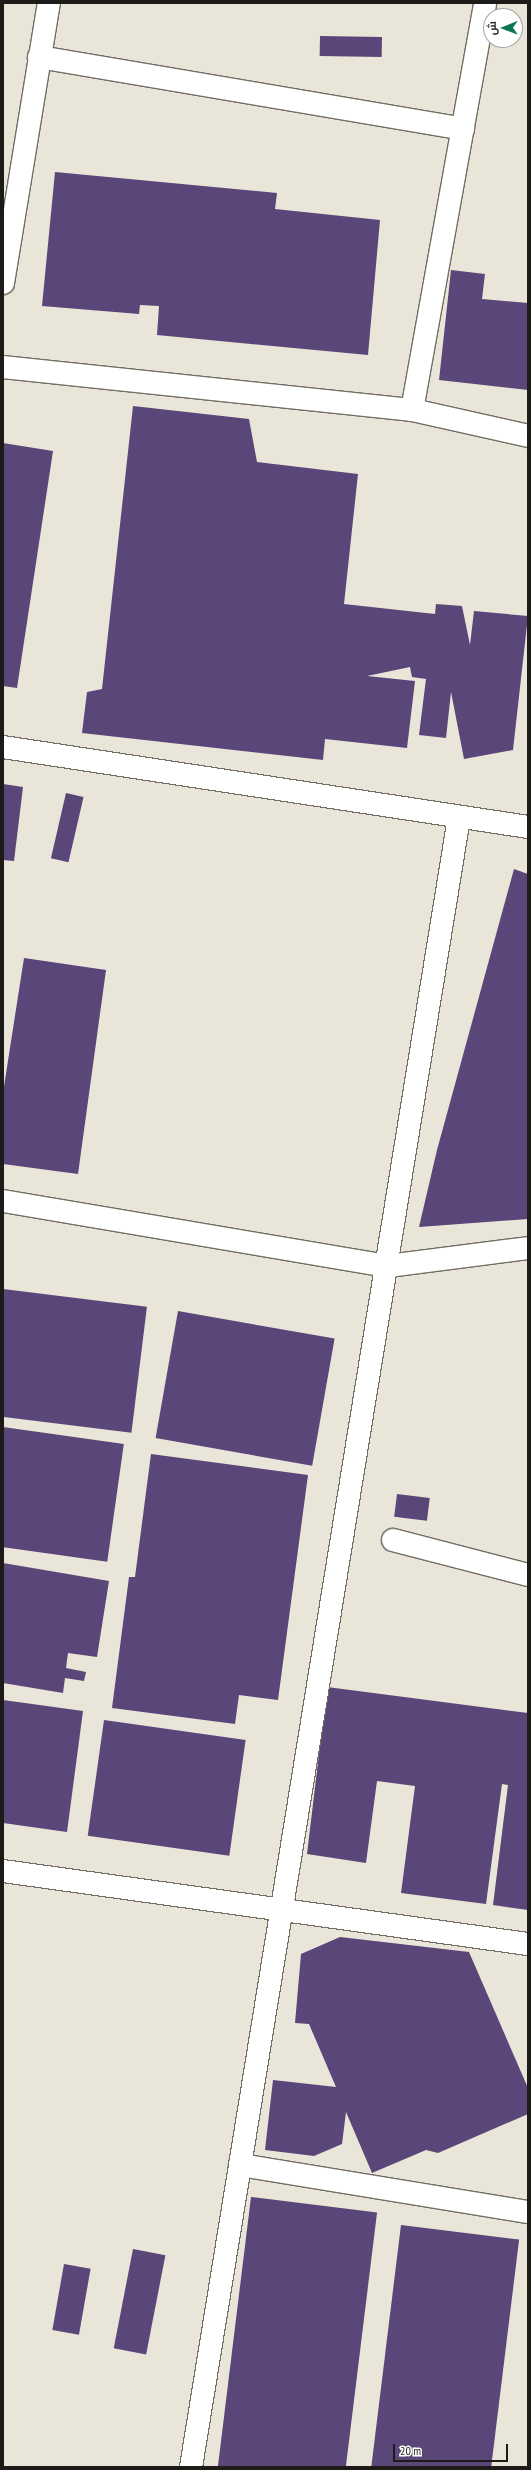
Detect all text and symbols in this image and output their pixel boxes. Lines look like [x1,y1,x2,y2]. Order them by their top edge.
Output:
north arrow [483,8,523,48]
text: ش [485,21,499,35]
scale bar [395,2436,510,2462]
text: 20 m [400,2443,421,2458]

